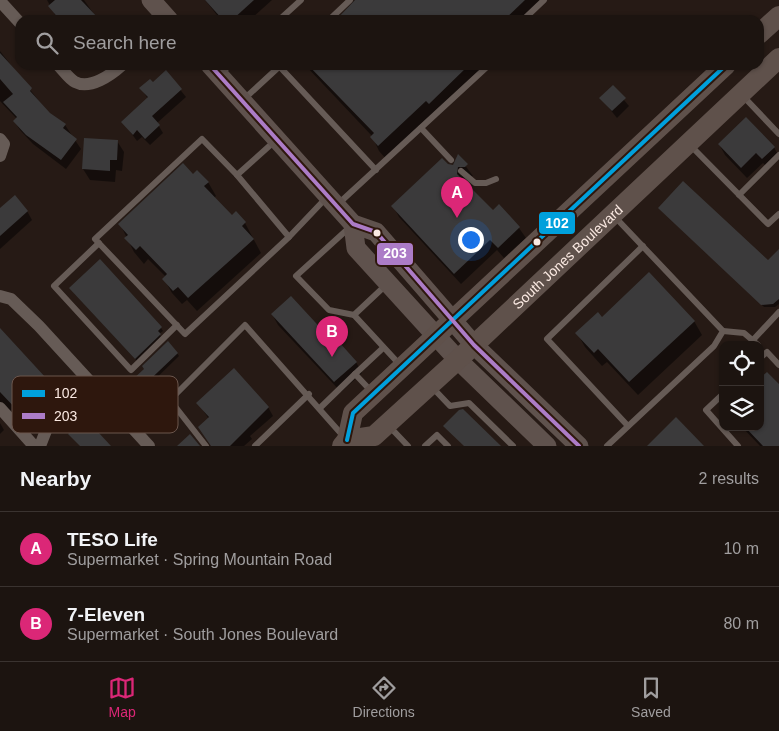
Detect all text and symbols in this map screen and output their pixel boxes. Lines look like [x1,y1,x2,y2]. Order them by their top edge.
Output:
search box [15,15,764,70]
icon: search [33,29,61,57]
text: Search here [73,32,177,53]
pin: A [441,177,473,218]
street label: South Jones Boulevard [509,201,626,312]
line badge: 102 [538,211,576,235]
text: 102 [545,215,569,231]
your location [458,227,484,253]
unlabelled marker [372,228,382,238]
unlabelled marker [532,237,542,247]
line badge: 203 [376,242,414,266]
text: 203 [383,245,407,261]
pin: B [316,316,348,357]
map controls [719,341,764,431]
button: locate [719,341,764,386]
legend [12,376,178,433]
text: 102 [54,385,78,401]
button: layers [719,386,764,431]
text: 203 [54,408,78,424]
text: Nearby [20,467,91,490]
text: 2 results [699,470,759,487]
text: TESO Life [67,529,158,550]
text: A [30,540,42,557]
text: 10 m [723,540,759,557]
text: Supermarket · Spring Mountain Road [67,551,332,568]
text: 7-Eleven [67,604,145,625]
text: B [30,615,42,632]
text: 80 m [723,615,759,632]
text: Supermarket · South Jones Boulevard [67,626,338,643]
tab: Map [108,674,136,720]
tab: Directions [353,674,415,720]
tab: Saved [631,674,671,720]

